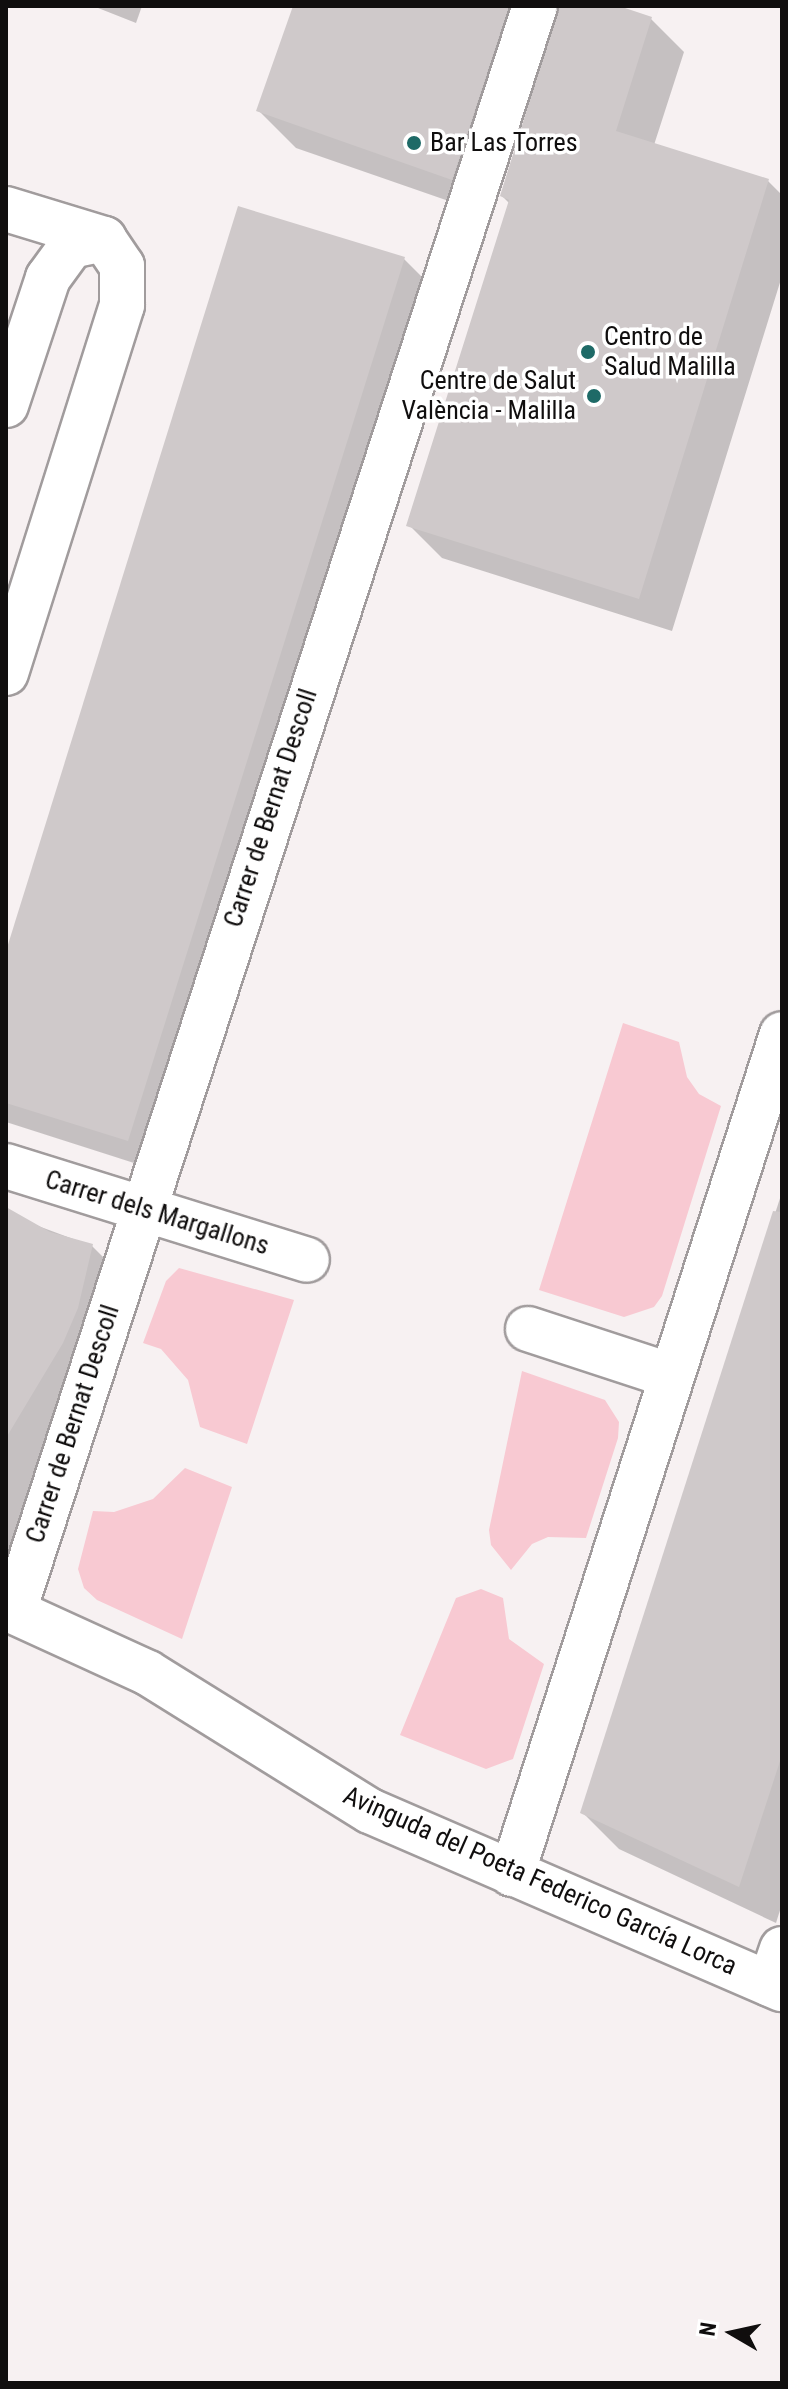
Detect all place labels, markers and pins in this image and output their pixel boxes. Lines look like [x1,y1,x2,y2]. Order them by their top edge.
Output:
place label: Bar Las Torres [430,127,578,159]
marker: Bar Las Torres [405,134,423,152]
place label: Centro de Salud Malilla [604,321,736,382]
marker: Centro de Salud Malilla [579,343,597,361]
place label: Centre de Salut València - Malilla [402,365,576,426]
marker: Centre de Salut València - Malilla [583,385,605,407]

